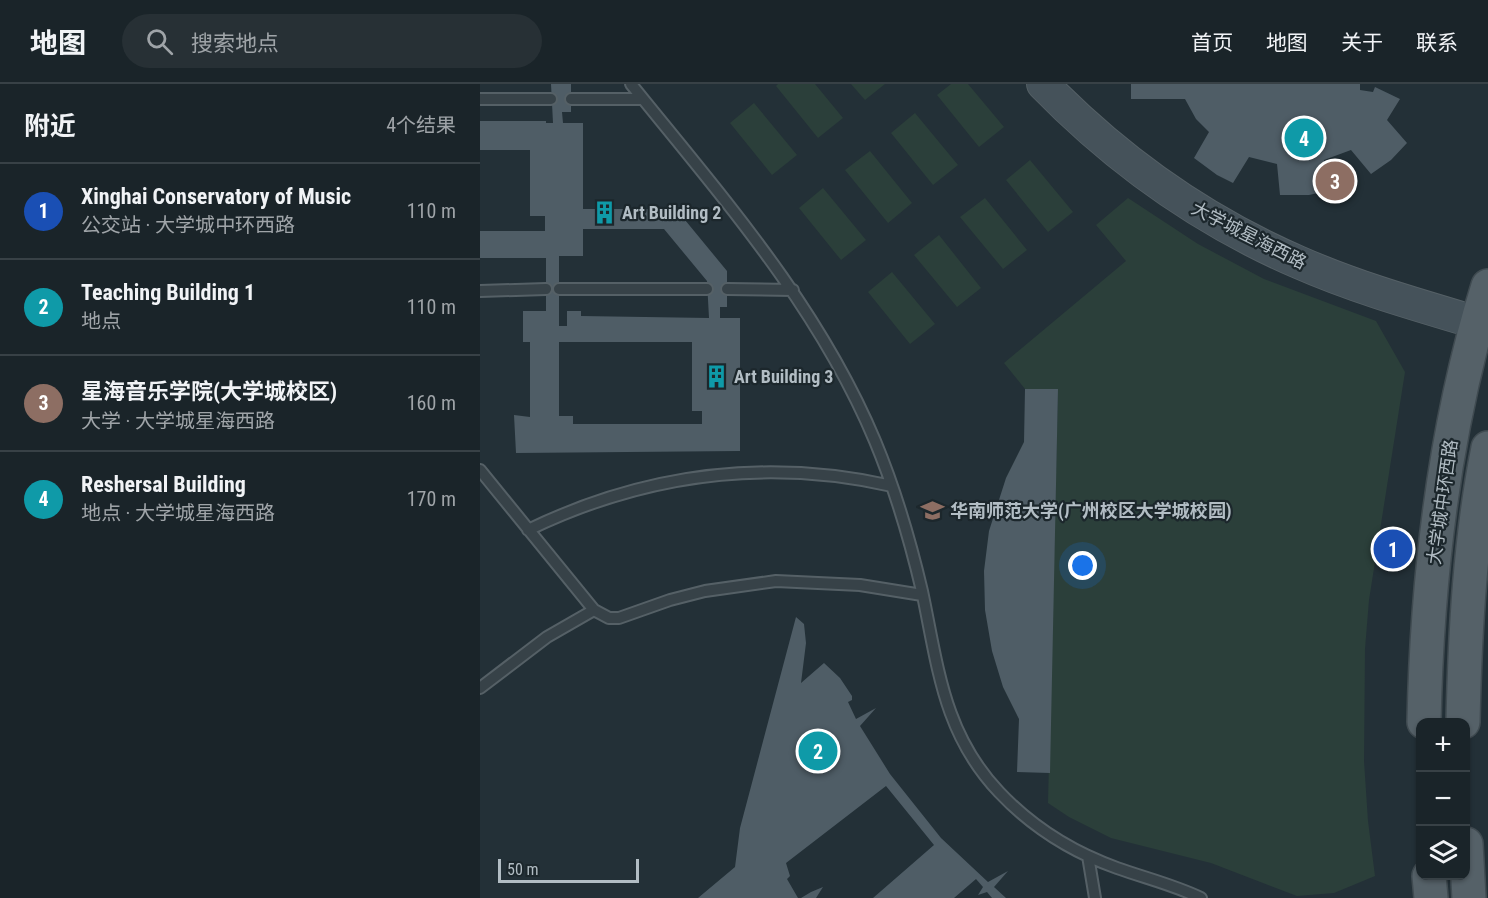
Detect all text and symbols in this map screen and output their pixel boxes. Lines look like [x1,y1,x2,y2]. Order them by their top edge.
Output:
search box [122,14,542,68]
icon: search [143,25,176,58]
text: 地图 [30,27,86,60]
text: 搜索地点 [191,31,279,56]
text: 首页 [1191,31,1233,55]
text: 地图 [1266,31,1308,55]
text: 关于 [1341,31,1383,55]
text: 联系 [1416,31,1458,55]
text: 附近 [24,111,76,141]
text: 4个结果 [386,113,456,137]
pin: 4 [1284,116,1324,160]
pin: 3 [1316,158,1354,204]
text: Xinghai Conservatory of Music [81,184,351,209]
street label: 大学城星海西路 [1188,197,1310,273]
text: 1 [38,199,49,223]
text: 110 m [407,199,456,223]
building icon: Art Building 2 [591,199,617,225]
place label: Art Building 2 [622,202,721,223]
text: 公交站 · 大学城中环西路 [81,213,295,237]
text: Teaching Building 1 [81,280,255,305]
text: 2 [38,295,49,319]
text: 110 m [407,295,456,319]
text: 地点 [81,309,121,333]
building icon: Art Building 3 [703,363,729,389]
place label: Art Building 3 [734,366,833,387]
text: 星海音乐学院(大学城校区) [81,379,337,404]
text: 3 [38,391,49,415]
text: 160 m [407,391,456,415]
text: 大学 · 大学城星海西路 [81,409,275,433]
street label: 大学城中环西路 [1423,438,1461,566]
text: Reshersal Building [81,472,246,497]
text: 4 [38,487,49,511]
text: 170 m [407,487,456,511]
school or university icon: 华南师范大学(广州校区大学城校园) [919,497,945,523]
place label: 华南师范大学(广州校区大学城校园) [950,500,1232,522]
text: 地点 · 大学城星海西路 [81,501,275,525]
pin: 1 [1374,526,1412,572]
your location [1068,551,1097,580]
map controls [1416,718,1470,880]
button: + [1416,718,1470,772]
pin: 2 [798,728,838,774]
button: − [1416,772,1470,826]
button: layers [1416,826,1470,880]
scale bar [498,856,639,884]
text: 50 m [507,860,539,879]

